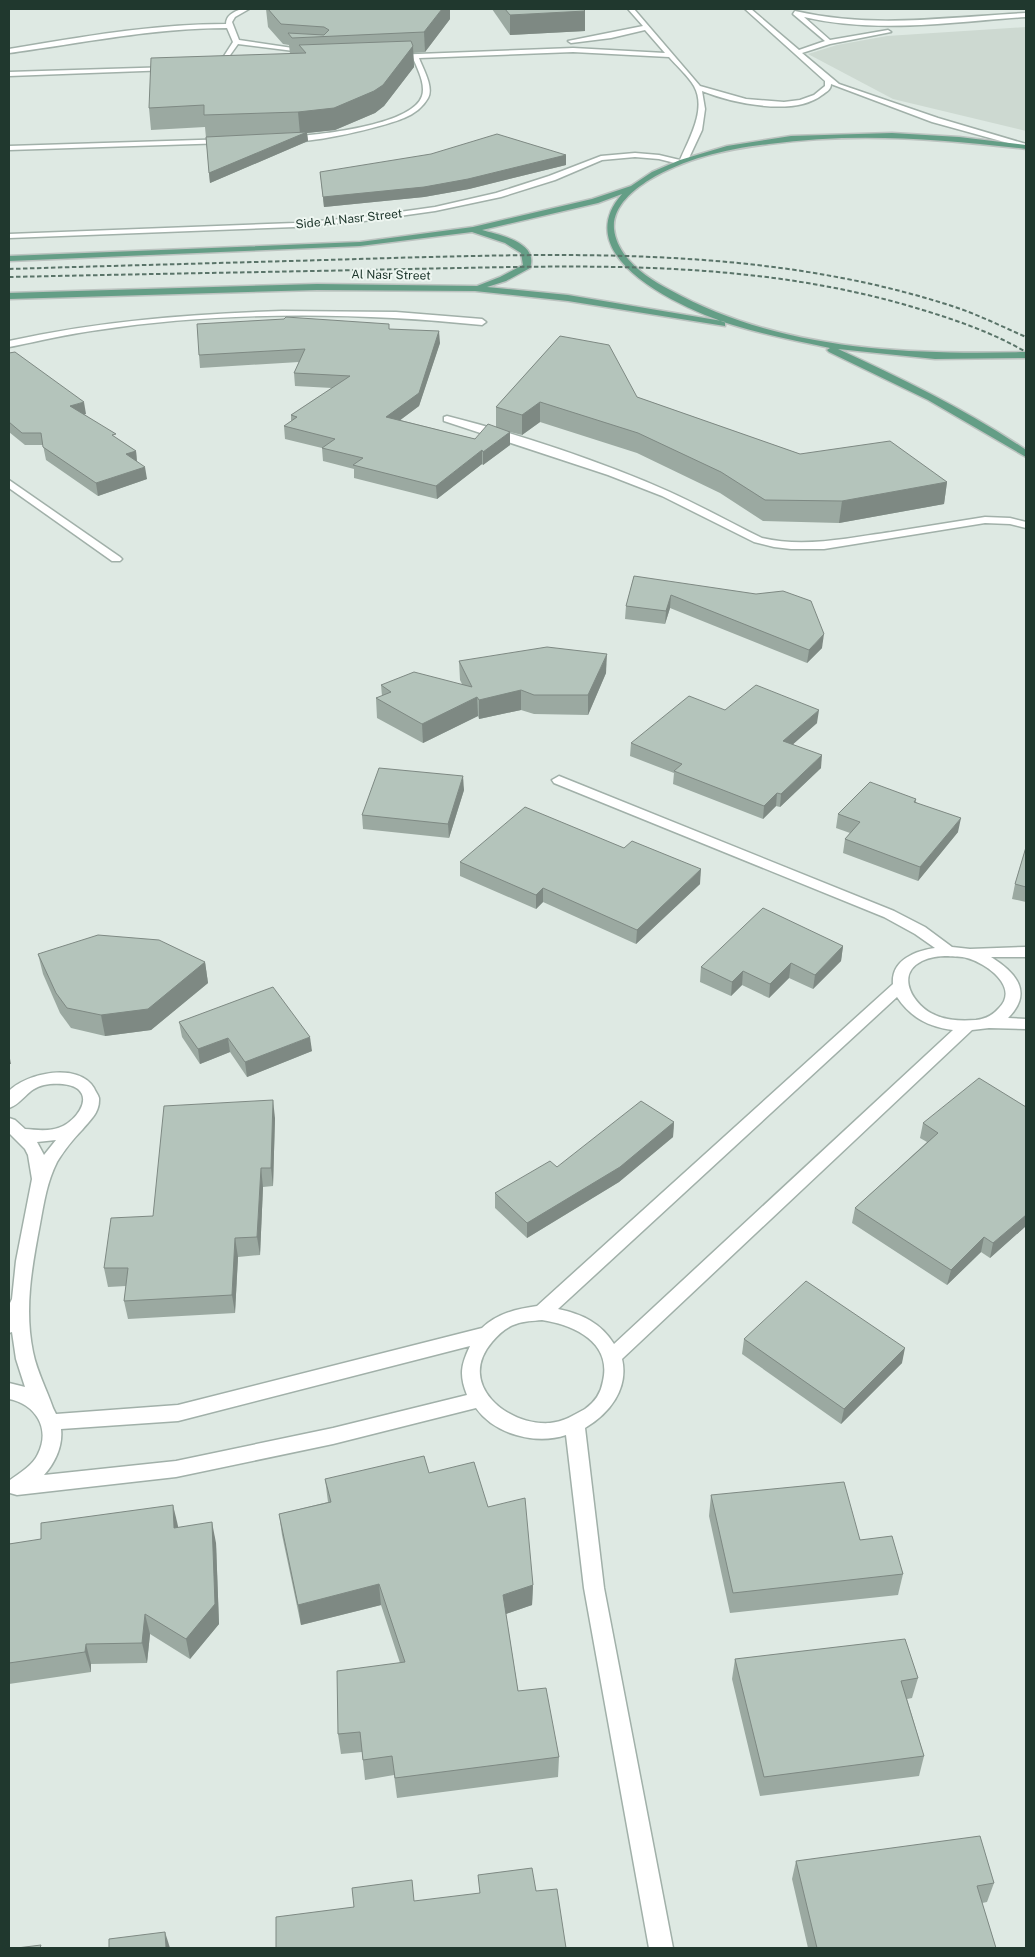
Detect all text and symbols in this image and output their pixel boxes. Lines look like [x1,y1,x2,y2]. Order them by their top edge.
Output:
street label: Side Al Nasr Street [295,206,403,232]
street label: Al Nasr Street [351,267,431,283]

